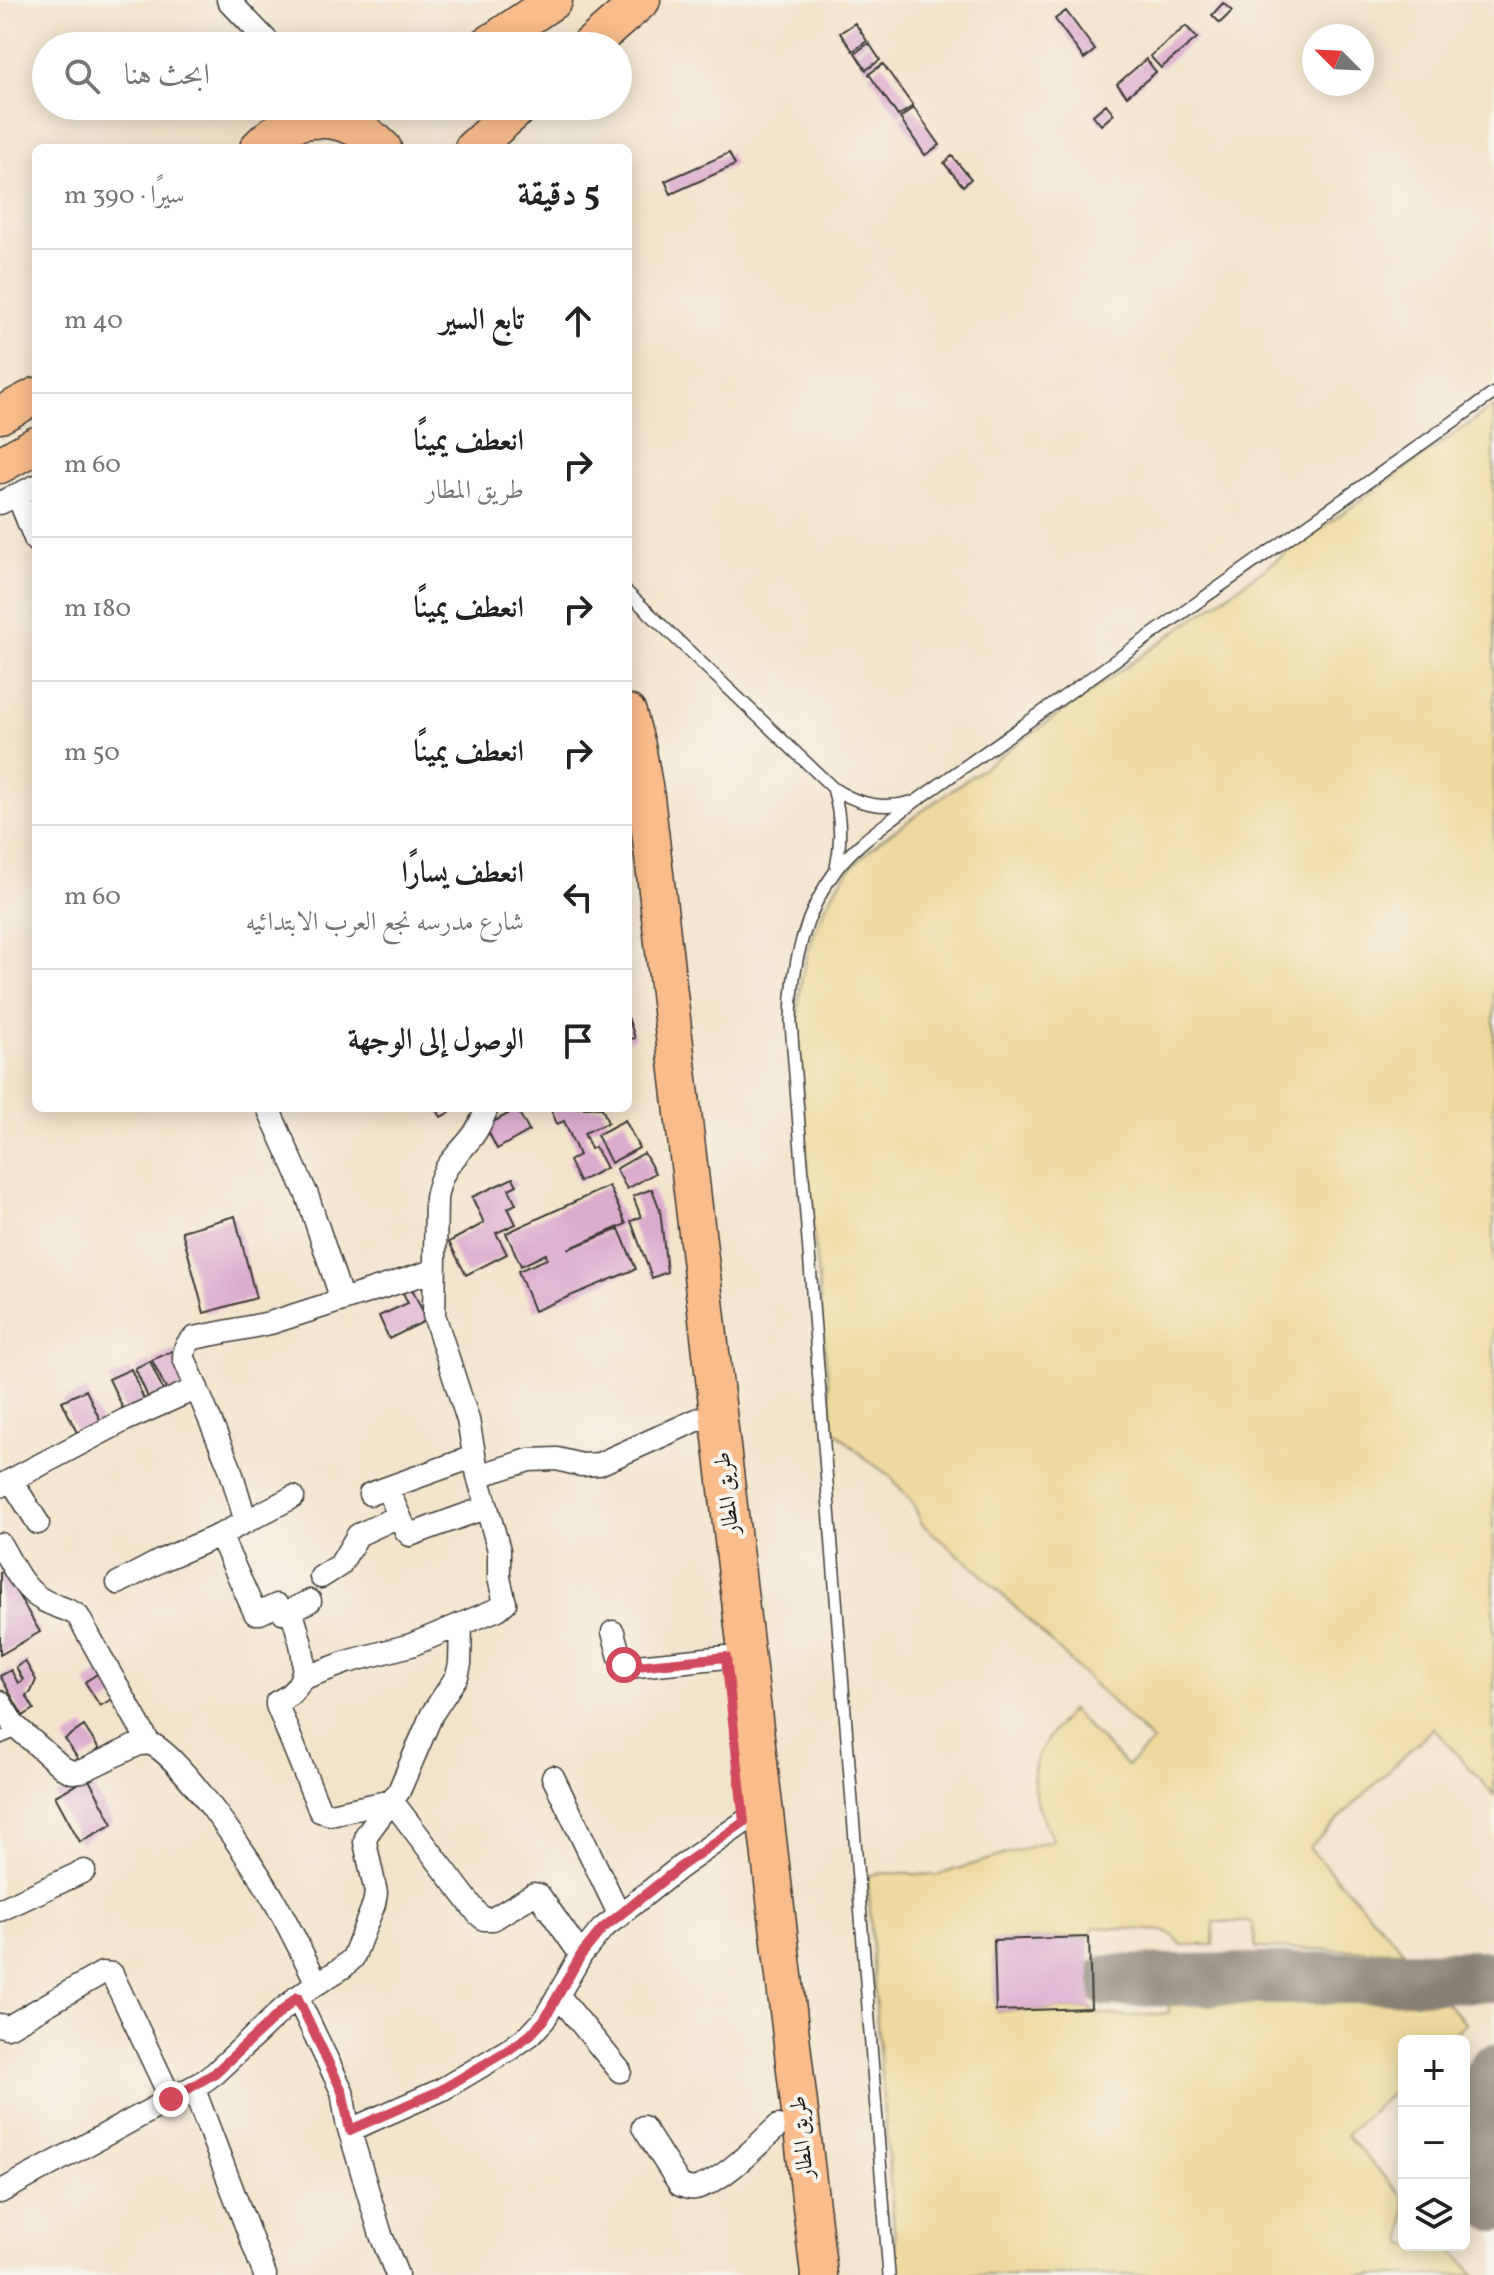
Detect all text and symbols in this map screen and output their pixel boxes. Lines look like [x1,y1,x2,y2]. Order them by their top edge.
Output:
north arrow [1302,24,1374,96]
search box [32,32,632,120]
icon: search [60,54,104,98]
text: ابحث هنا [124,55,210,97]
text: 5 دقيقة [517,172,600,219]
text: سيرًا · 390 m [64,178,185,214]
icon: ahead [556,299,600,343]
text: تابع السير [440,300,524,342]
text: 40 m [64,303,123,339]
text: انعطف يمينًا [413,421,524,463]
icon: right [556,443,600,487]
text: 60 m [64,447,121,483]
text: طريق المطار [426,473,524,509]
icon: right [556,587,600,631]
text: انعطف يمينًا [413,588,524,630]
text: 180 m [64,591,131,627]
icon: right [556,731,600,775]
text: انعطف يمينًا [413,732,524,774]
text: 50 m [64,735,120,771]
text: انعطف يسارًا [401,853,524,895]
icon: left [556,875,600,919]
text: 60 m [64,879,121,915]
text: شارع مدرسه نجع العرب الابتدائيه [245,905,524,941]
icon: arrive [556,1019,600,1063]
text: الوصول إلى الوجهة [348,1020,524,1062]
street label: طريق المطار [708,1450,749,1538]
route start [606,1647,642,1683]
map controls [1398,2035,1470,2251]
button: + [1398,2035,1470,2107]
route end [153,2081,189,2117]
street label: طريق المطار [783,2094,823,2182]
button: − [1398,2107,1470,2179]
button: layers [1398,2179,1470,2251]

